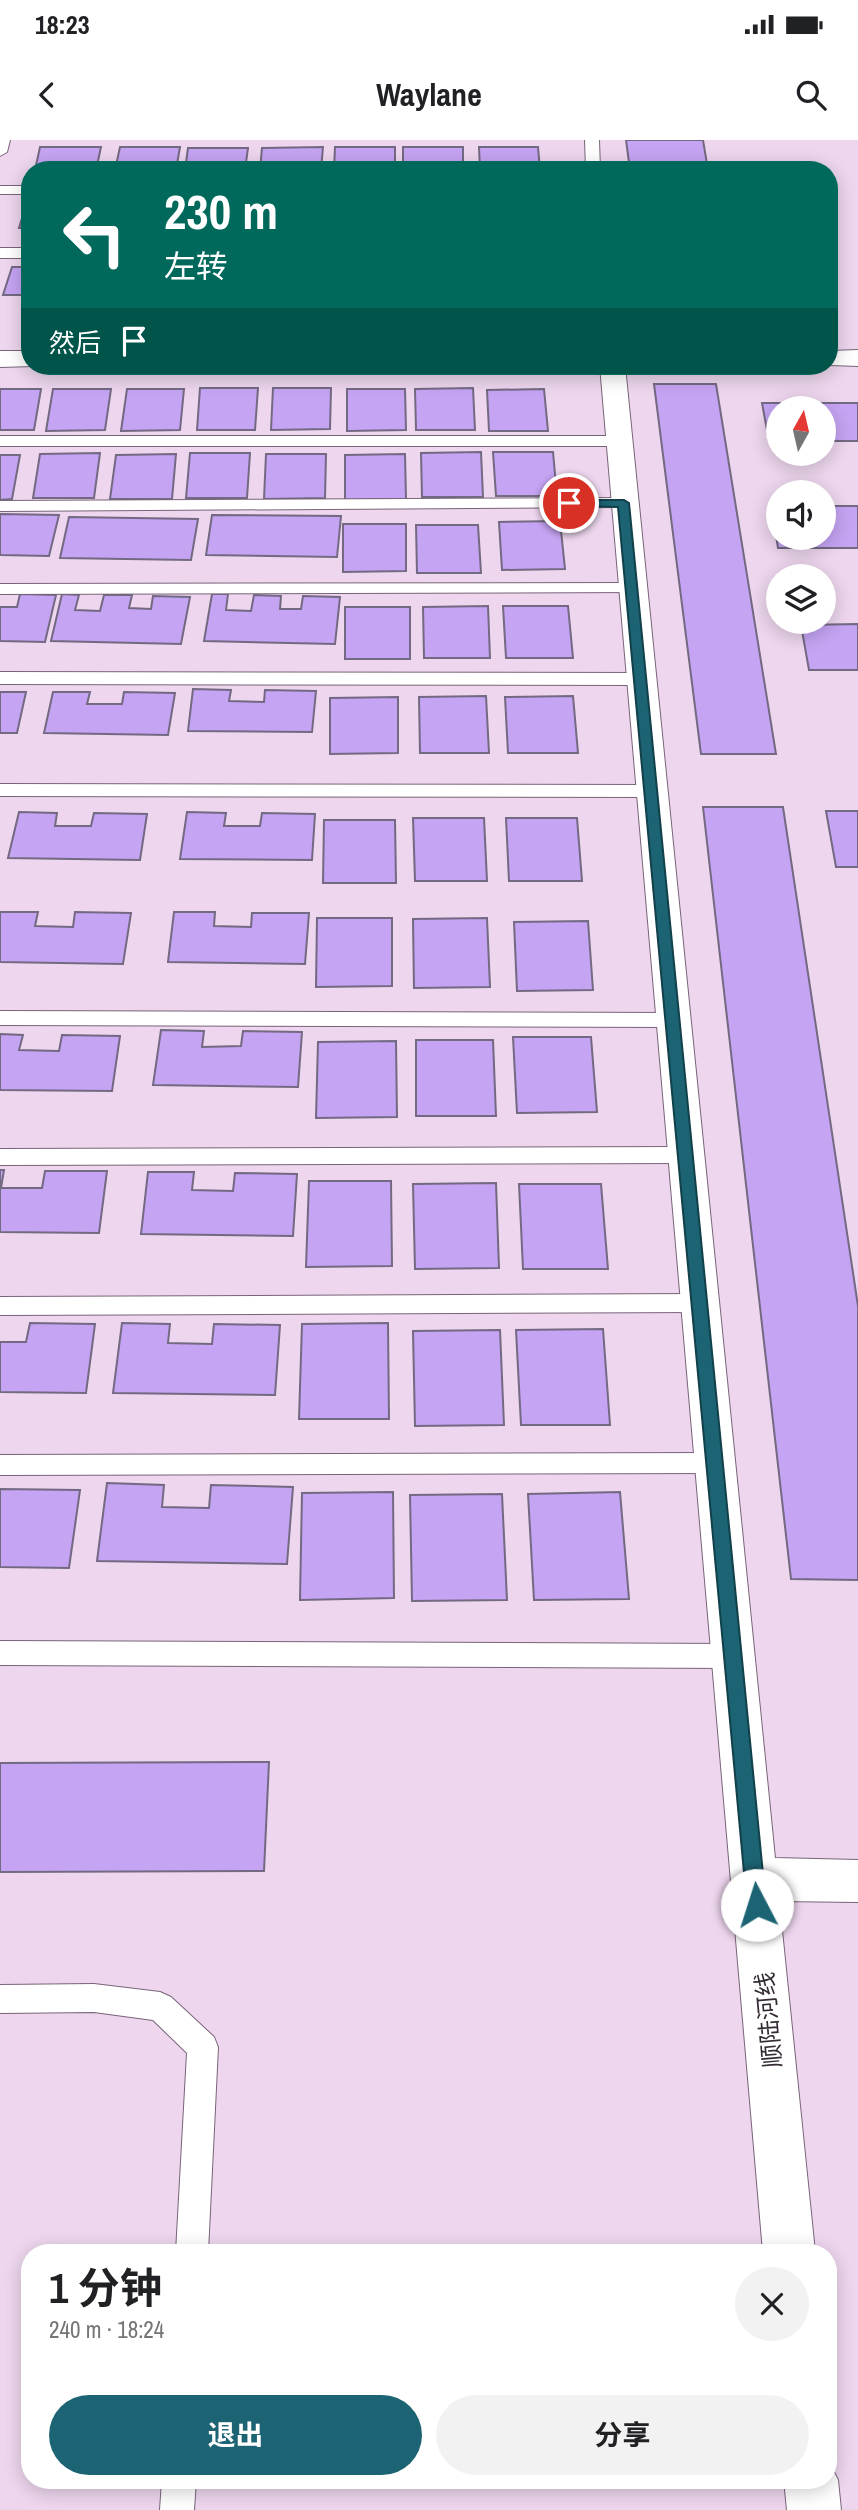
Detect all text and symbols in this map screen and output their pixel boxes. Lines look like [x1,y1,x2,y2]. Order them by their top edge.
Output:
text: 18:23 [35,7,90,42]
text: Waylane [376,73,482,116]
icon: back [28,76,66,114]
icon: search [792,76,830,114]
text: 230 m [164,178,278,244]
icon: left [49,189,140,280]
text: 左转 [164,245,228,288]
icon: arrive [115,322,153,360]
text: 然后 [49,325,101,360]
north arrow [766,396,836,466]
map controls [766,396,836,634]
pin [539,473,599,533]
button: sound [766,480,836,550]
icon: arrive [550,484,588,522]
button: layers [766,564,836,634]
position arrow [720,1868,794,1942]
street label: 顺陆河线 [748,1971,788,2069]
text: 1 分钟 [49,2260,162,2316]
button: close [735,2267,809,2341]
text: 240 m · 18:24 [49,2314,164,2345]
button: 退出 [49,2395,422,2475]
button: 分享 [436,2395,809,2475]

